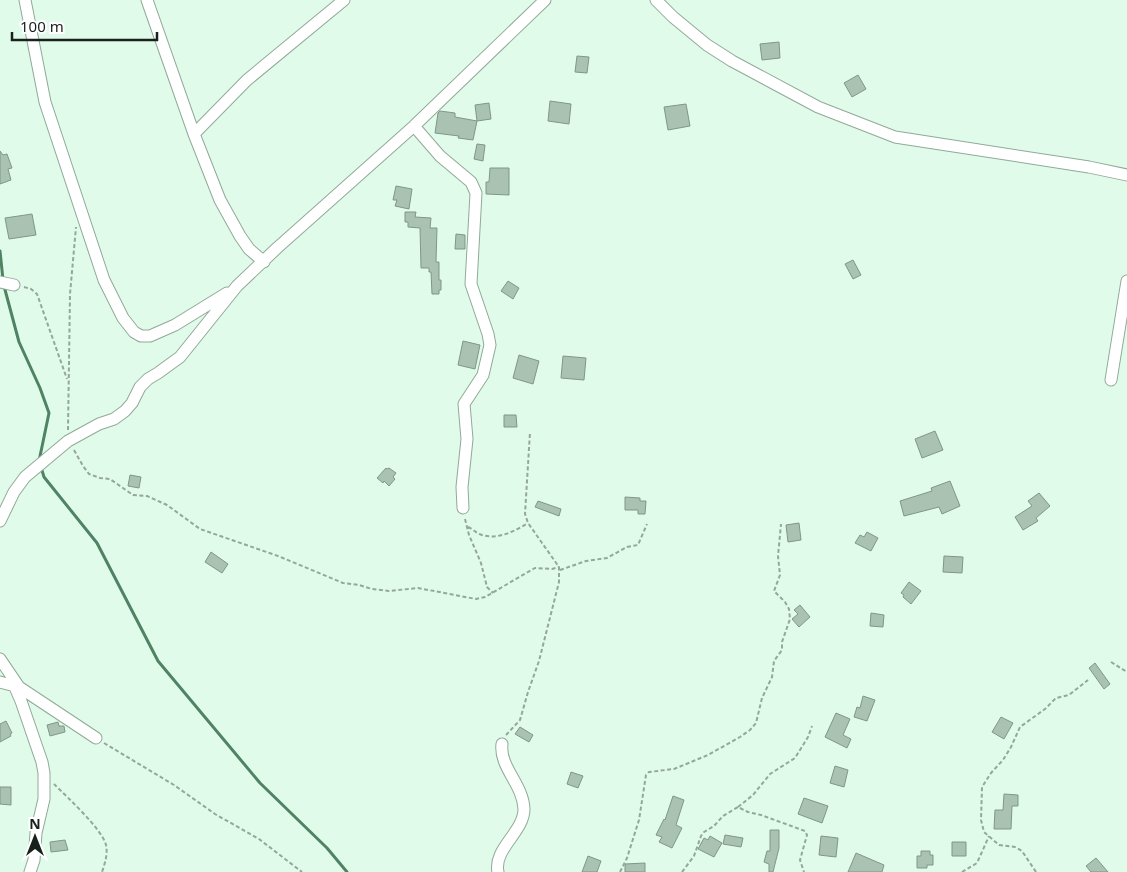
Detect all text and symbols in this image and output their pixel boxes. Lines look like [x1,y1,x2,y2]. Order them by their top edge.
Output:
scale bar [12,10,158,42]
text: 100 m [20,16,64,36]
north arrow [10,812,60,862]
text: N [29,814,41,833]

